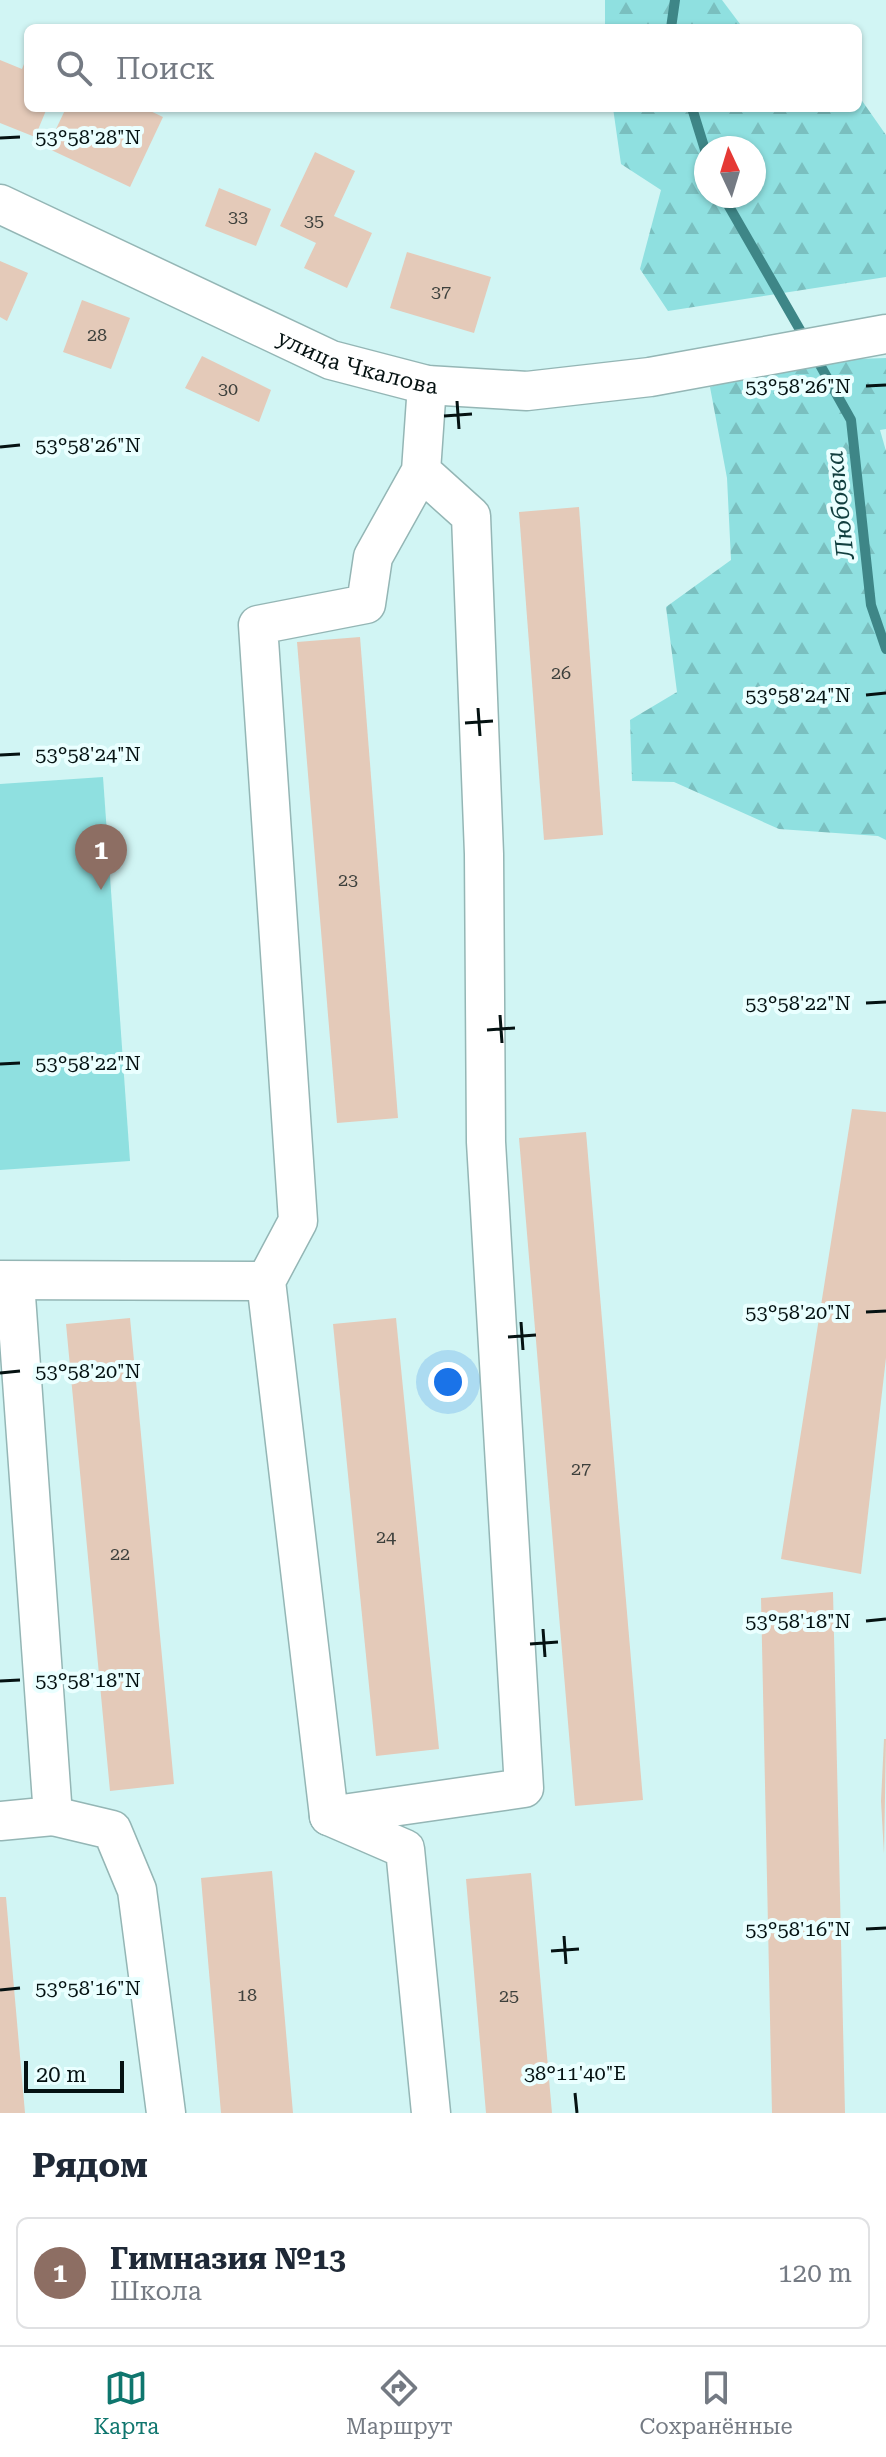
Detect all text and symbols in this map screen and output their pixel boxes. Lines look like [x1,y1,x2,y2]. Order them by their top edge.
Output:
search box [24,24,862,112]
icon: search [52,46,96,90]
text: Поиск [116,51,215,86]
text: 53°58'28"N [35,125,141,149]
north arrow [694,136,766,208]
house number: 33 [228,206,248,227]
house number: 35 [304,210,324,231]
house number: 37 [431,281,451,302]
house number: 28 [87,324,107,345]
street label: улица Чкалова [273,325,438,399]
text: 53°58'26"N [745,374,851,398]
house number: 30 [218,378,238,399]
text: 53°58'26"N [35,433,141,457]
water label: Любовка [820,449,860,563]
house number: 26 [551,662,571,683]
text: 53°58'24"N [745,683,851,707]
text: 53°58'24"N [35,742,141,766]
pin: 1 [75,824,127,890]
house number: 23 [338,869,358,890]
text: 53°58'22"N [745,991,851,1015]
text: 53°58'22"N [35,1051,141,1075]
text: 53°58'20"N [745,1300,851,1324]
text: 53°58'20"N [35,1359,141,1383]
your location [428,1362,468,1402]
house number: 27 [571,1458,591,1479]
house number: 24 [376,1526,396,1547]
house number: 22 [110,1543,130,1564]
text: 53°58'18"N [745,1609,851,1633]
text: 53°58'18"N [35,1668,141,1692]
text: 53°58'16"N [745,1917,851,1941]
text: 53°58'16"N [35,1976,141,2000]
house number: 18 [237,1984,257,2005]
house number: 25 [499,1985,519,2006]
scale bar [24,2057,124,2093]
text: 38°11'40"E [524,2061,626,2085]
text: 20 m [36,2062,86,2087]
text: Рядом [32,2145,148,2185]
text: Гимназия №13 [110,2241,346,2276]
text: 1 [53,2258,67,2288]
text: 120 m [778,2258,852,2288]
text: Школа [110,2276,202,2306]
tab: Карта [93,2366,159,2439]
tab: Маршрут [346,2366,453,2439]
tab: Сохранённые [639,2366,793,2439]

